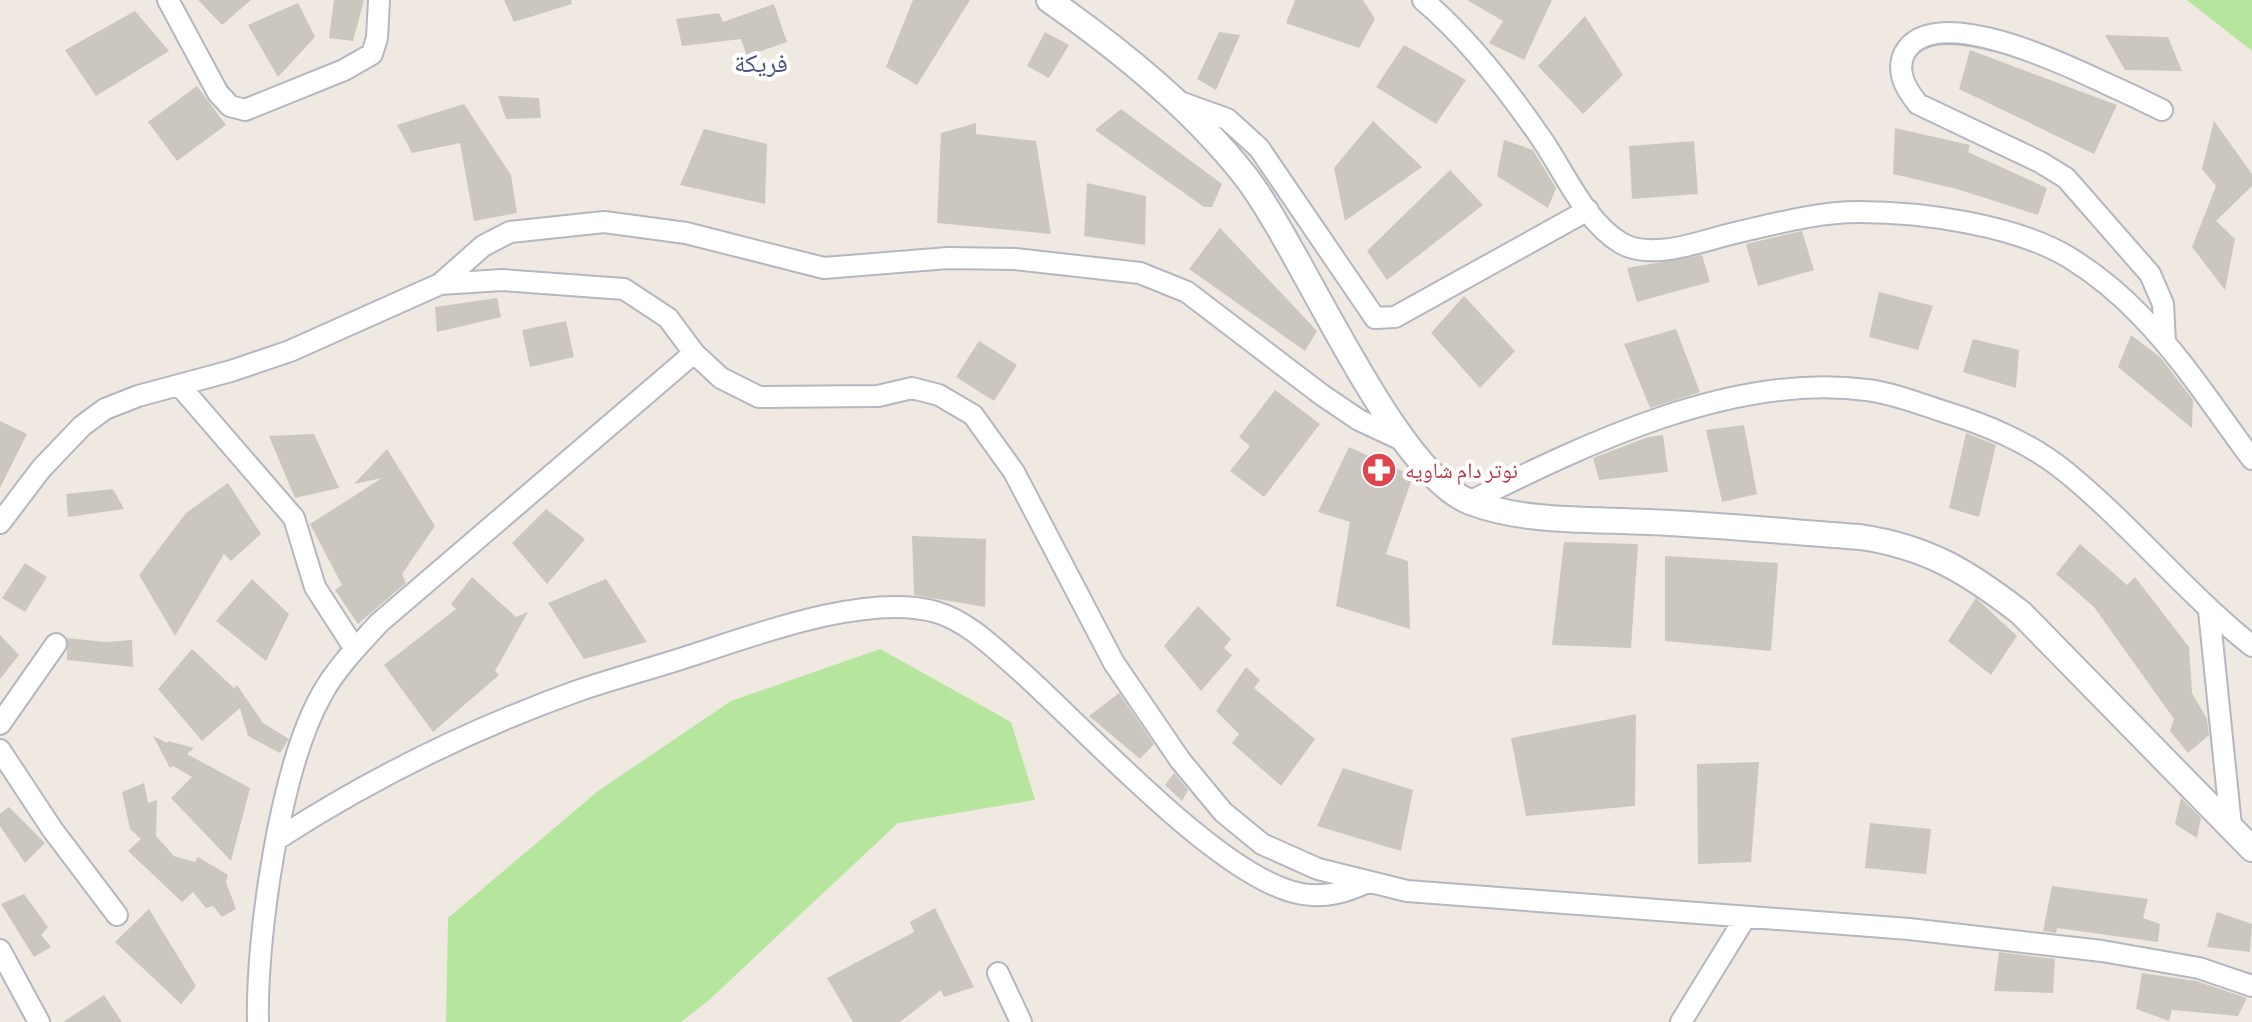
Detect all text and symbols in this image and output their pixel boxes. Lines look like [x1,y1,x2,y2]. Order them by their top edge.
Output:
district label: فريكة [734,51,788,78]
pharmacy icon: نوتر دام شاويه [1360,451,1398,489]
place label: نوتر دام شاويه [1405,460,1518,485]

